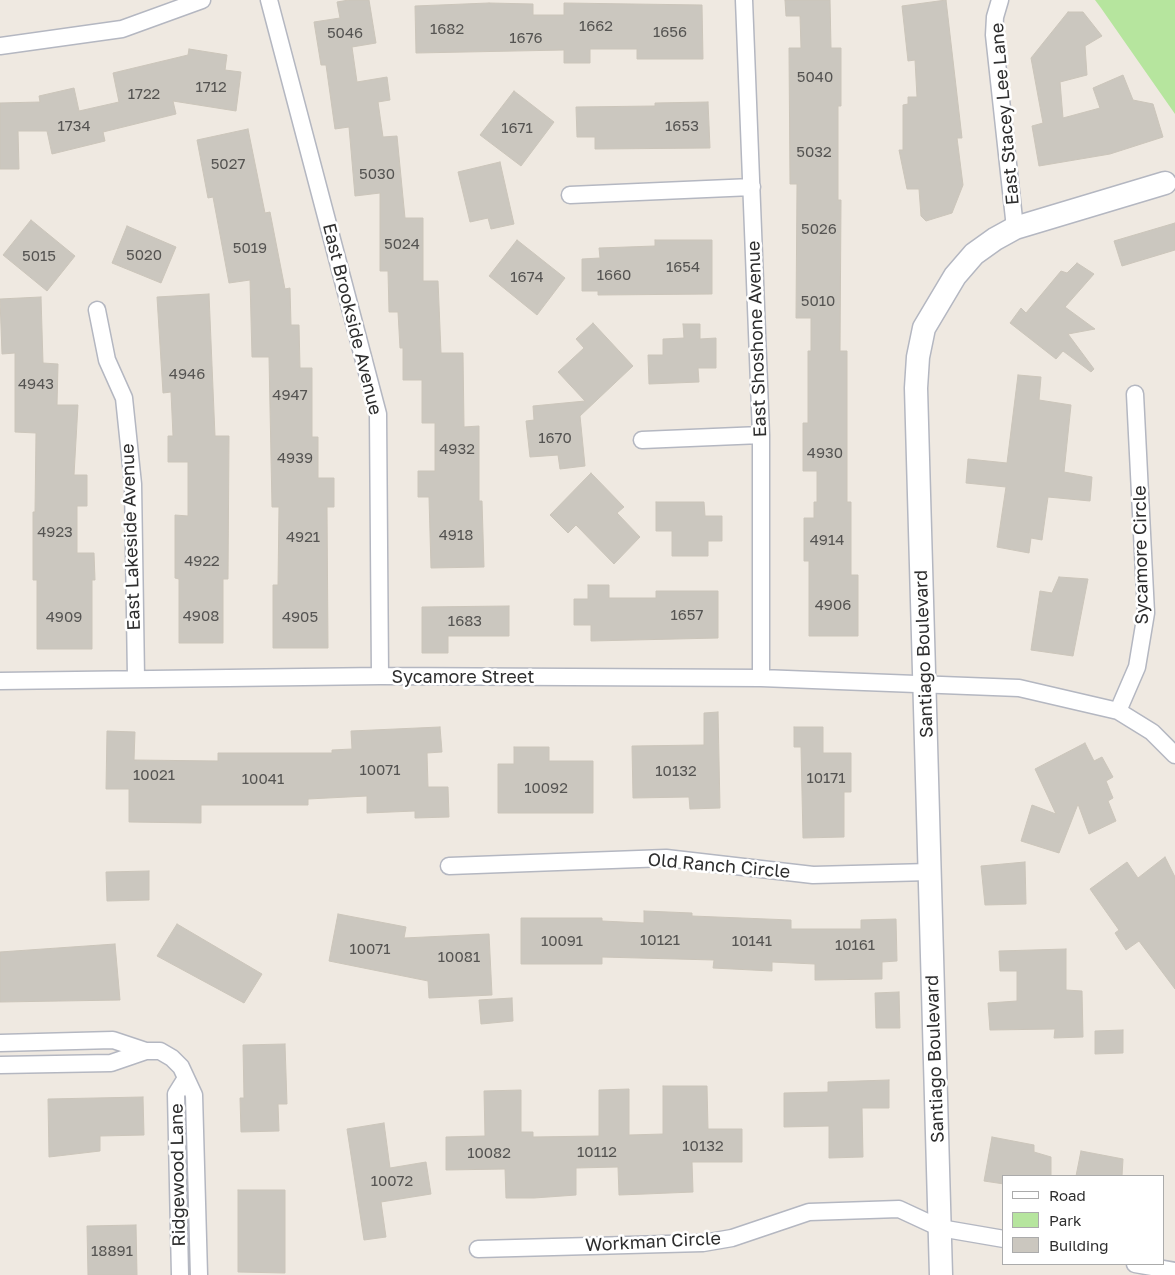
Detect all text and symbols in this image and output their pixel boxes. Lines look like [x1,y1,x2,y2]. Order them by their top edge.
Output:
house number: 1662 [579,17,613,35]
house number: 1682 [430,20,464,38]
street label: East Stacey Lee Lane [986,22,1024,206]
house number: 1656 [653,23,687,41]
house number: 5046 [327,24,363,42]
house number: 1676 [509,29,543,47]
house number: 5040 [797,68,833,86]
house number: 1712 [195,78,227,96]
house number: 1722 [128,85,160,103]
house number: 1734 [57,117,91,135]
house number: 1653 [665,117,699,135]
house number: 1671 [501,119,533,137]
house number: 5032 [796,143,832,161]
house number: 5027 [211,155,245,173]
house number: 5030 [359,165,395,183]
house number: 5026 [801,220,837,238]
street label: East Brookside Avenue [318,221,386,417]
house number: 5024 [384,235,420,253]
house number: 5019 [233,239,267,257]
street label: East Shoshone Avenue [743,240,771,438]
house number: 5020 [126,246,162,264]
house number: 5015 [22,247,56,265]
house number: 1654 [666,258,700,276]
house number: 1660 [597,266,631,284]
house number: 1674 [510,268,544,286]
house number: 5010 [801,292,835,310]
house number: 4946 [169,365,205,383]
house number: 4943 [18,375,54,393]
house number: 4947 [272,386,308,404]
house number: 1670 [538,429,572,447]
house number: 4932 [439,440,475,458]
street label: East Lakeside Avenue [117,443,145,631]
house number: 4930 [807,444,843,462]
house number: 4939 [277,449,313,467]
street label: Sycamore Circle [1129,485,1153,625]
house number: 4923 [37,523,73,541]
house number: 4918 [439,526,473,544]
house number: 4921 [286,528,320,546]
house number: 4914 [810,531,844,549]
house number: 4922 [184,552,220,570]
street label: Santiago Boulevard [910,570,938,738]
house number: 4906 [815,596,851,614]
house number: 1657 [671,606,703,624]
house number: 4908 [183,607,219,625]
house number: 4909 [46,608,82,626]
house number: 4905 [282,608,318,626]
house number: 1683 [448,612,482,630]
street label: Sycamore Street [392,666,534,688]
house number: 10071 [359,761,401,779]
house number: 10132 [655,762,697,780]
house number: 10021 [133,766,175,784]
house number: 10171 [806,769,846,787]
house number: 10041 [242,770,284,788]
house number: 10092 [524,779,568,797]
street label: Old Ranch Circle [647,849,791,883]
house number: 10121 [640,931,680,949]
house number: 10091 [541,932,583,950]
house number: 10141 [732,932,772,950]
house number: 10161 [835,936,875,954]
house number: 10071 [349,940,391,958]
house number: 10081 [438,948,480,966]
street label: Santiago Boulevard [921,975,949,1143]
street label: Ridgewood Lane [166,1103,190,1247]
house number: 10132 [682,1137,724,1155]
house number: 10112 [577,1143,617,1161]
house number: 10082 [467,1144,511,1162]
house number: 10072 [371,1172,413,1190]
legend [1002,1175,1165,1265]
text: Road [1049,1186,1086,1204]
text: Park [1049,1211,1081,1229]
street label: Workman Circle [585,1228,721,1256]
text: Building [1049,1236,1109,1254]
house number: 18891 [91,1242,133,1260]

